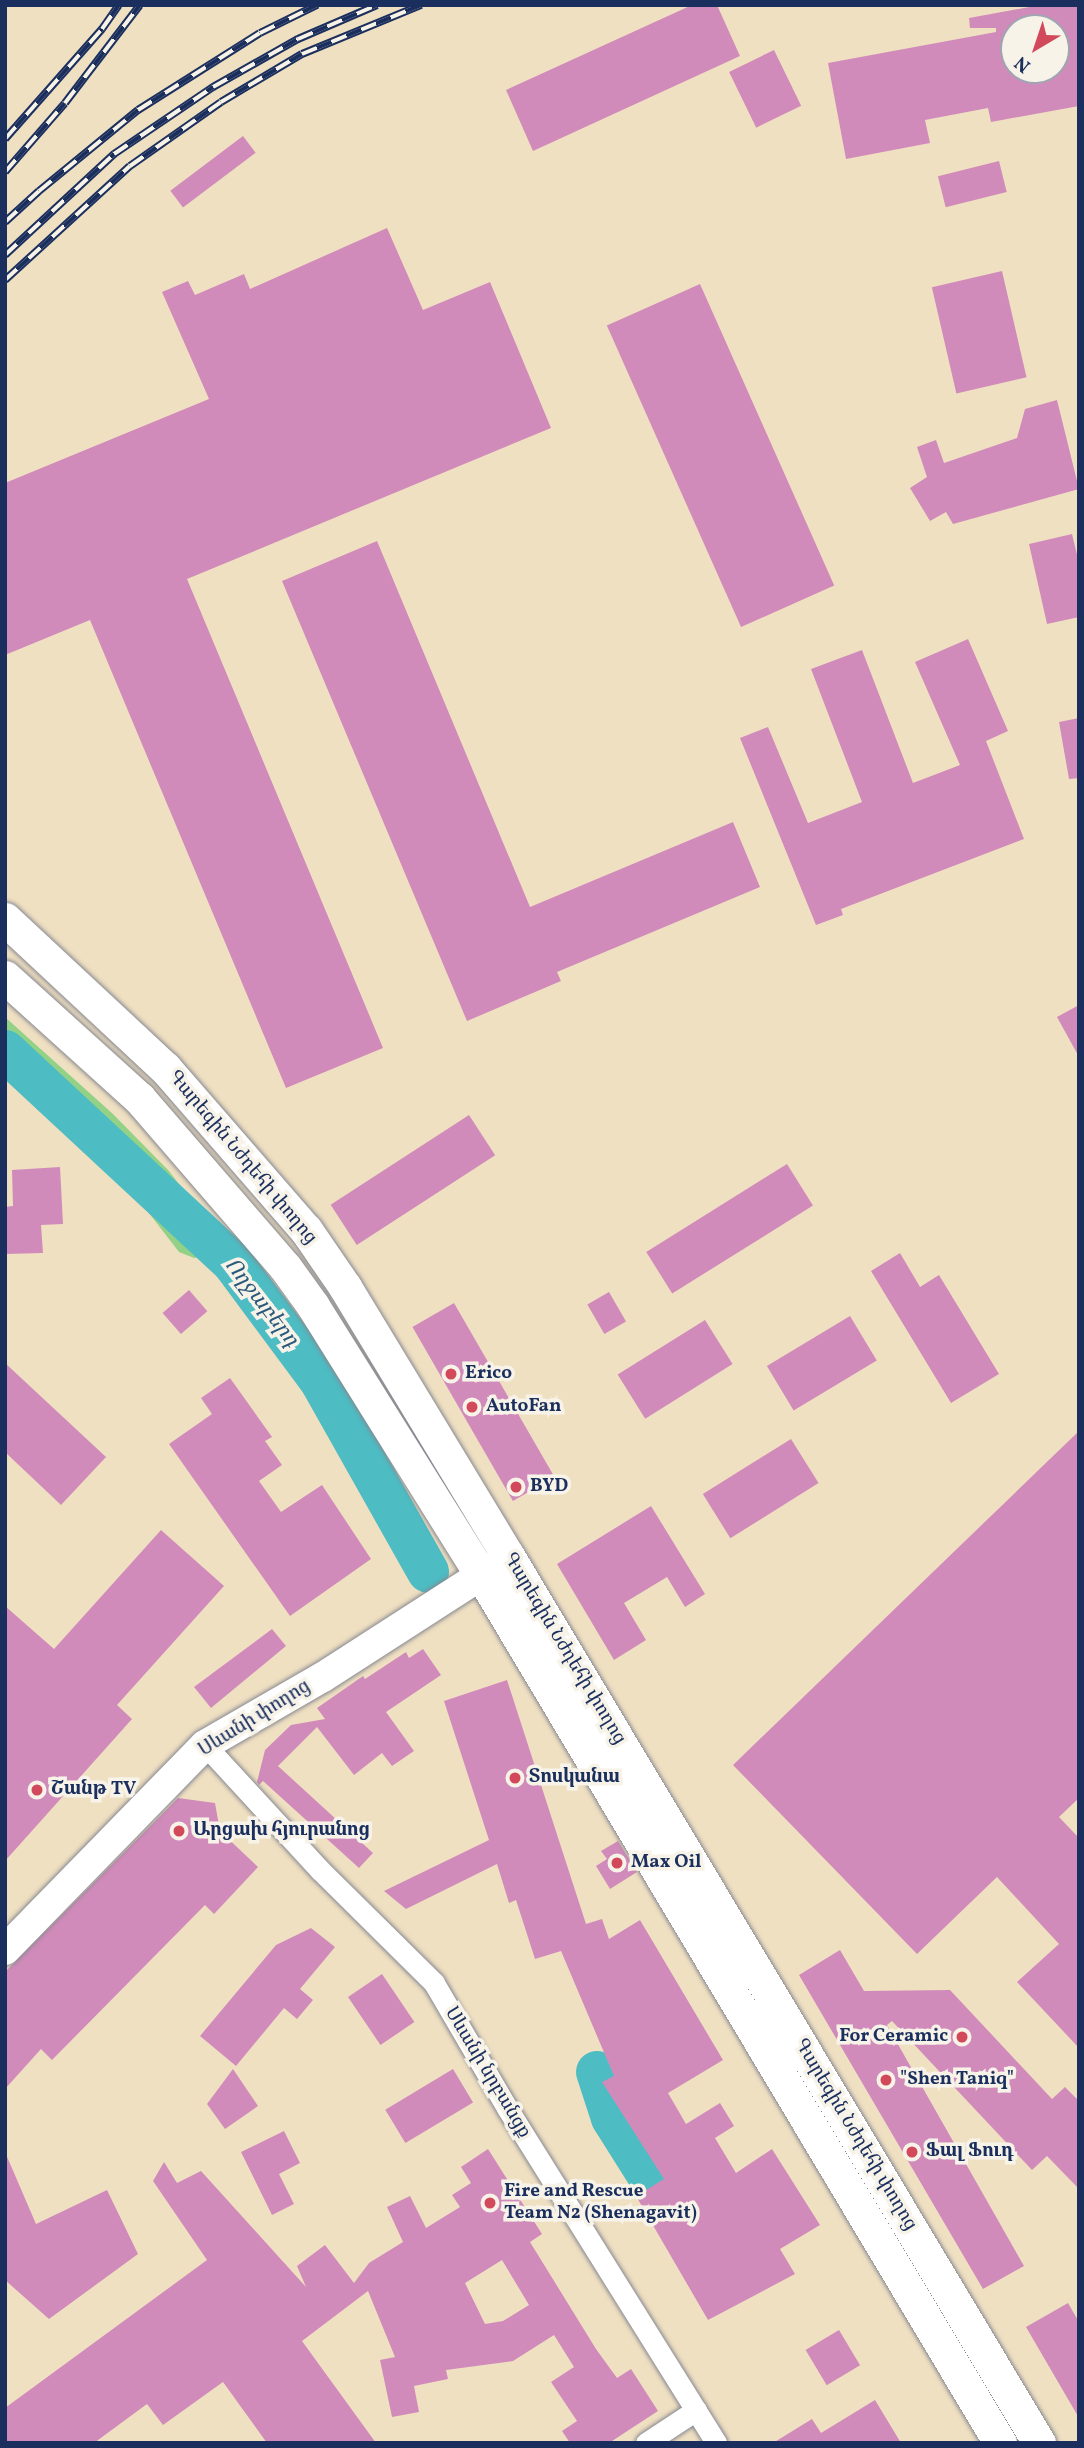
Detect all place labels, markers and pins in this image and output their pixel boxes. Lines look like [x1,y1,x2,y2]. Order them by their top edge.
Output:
place label: Erico [465,1363,512,1385]
marker: Erico [443,1366,459,1382]
place label: AutoFan [486,1396,561,1418]
marker: AutoFan [464,1399,480,1415]
place label: BYD [530,1476,568,1498]
marker: BYD [508,1479,524,1495]
place label: Տոսկանա [529,1767,620,1789]
marker: Տոսկանա [507,1770,523,1786]
place label: Շանթ TV [51,1779,136,1801]
marker: Շանթ TV [29,1782,45,1798]
place label: Արցախ հյուրանոց [193,1820,370,1842]
marker: Արցախ հյուրանոց [171,1823,187,1839]
place label: Max Oil [631,1852,702,1874]
marker: Max Oil [609,1855,625,1871]
place label: For Ceramic [839,2026,948,2048]
marker: For Ceramic [954,2029,970,2045]
place label: "Shen Taniq" [900,2069,1014,2091]
marker: "Shen Taniq" [878,2072,894,2088]
place label: Ֆալ Ֆուդ [926,2141,1014,2163]
marker: Ֆալ Ֆուդ [904,2144,920,2160]
place label: Fire and Rescue Team N2 (Shenagavit) [504,2181,697,2225]
marker: Fire and Rescue Team N2 (Shenagavit) [482,2195,498,2211]

